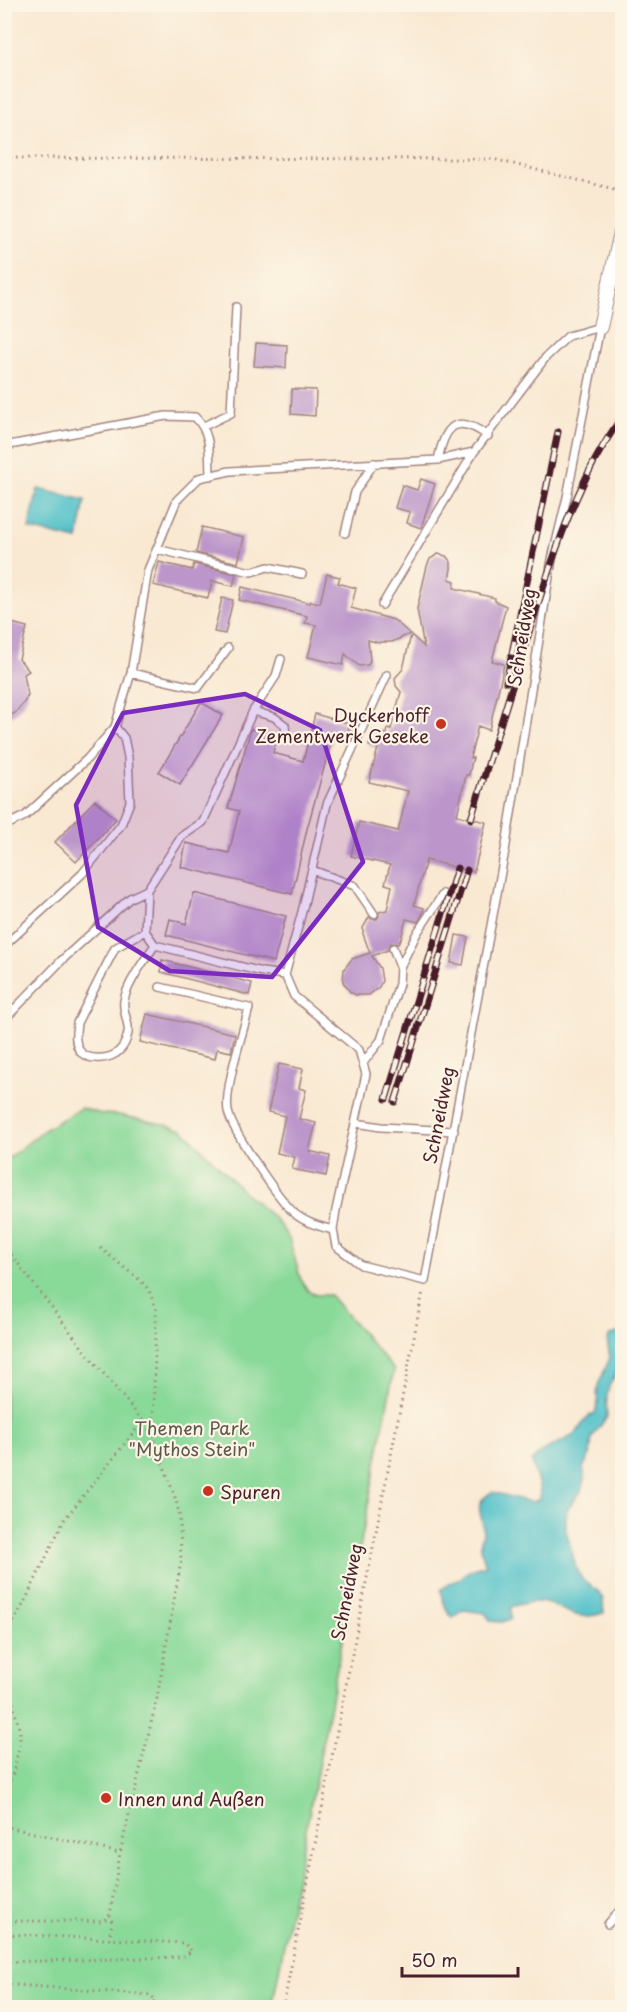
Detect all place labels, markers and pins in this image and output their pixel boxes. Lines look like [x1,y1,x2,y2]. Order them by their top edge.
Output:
place label: Dyckerhoff Zementwerk Geseke [255,701,431,749]
marker: Dyckerhoff Zementwerk Geseke [434,717,448,731]
place label: Spuren [220,1478,281,1505]
marker: Spuren [201,1484,215,1498]
place label: Innen und Außen [118,1785,265,1812]
marker: Innen und Außen [99,1791,113,1805]

